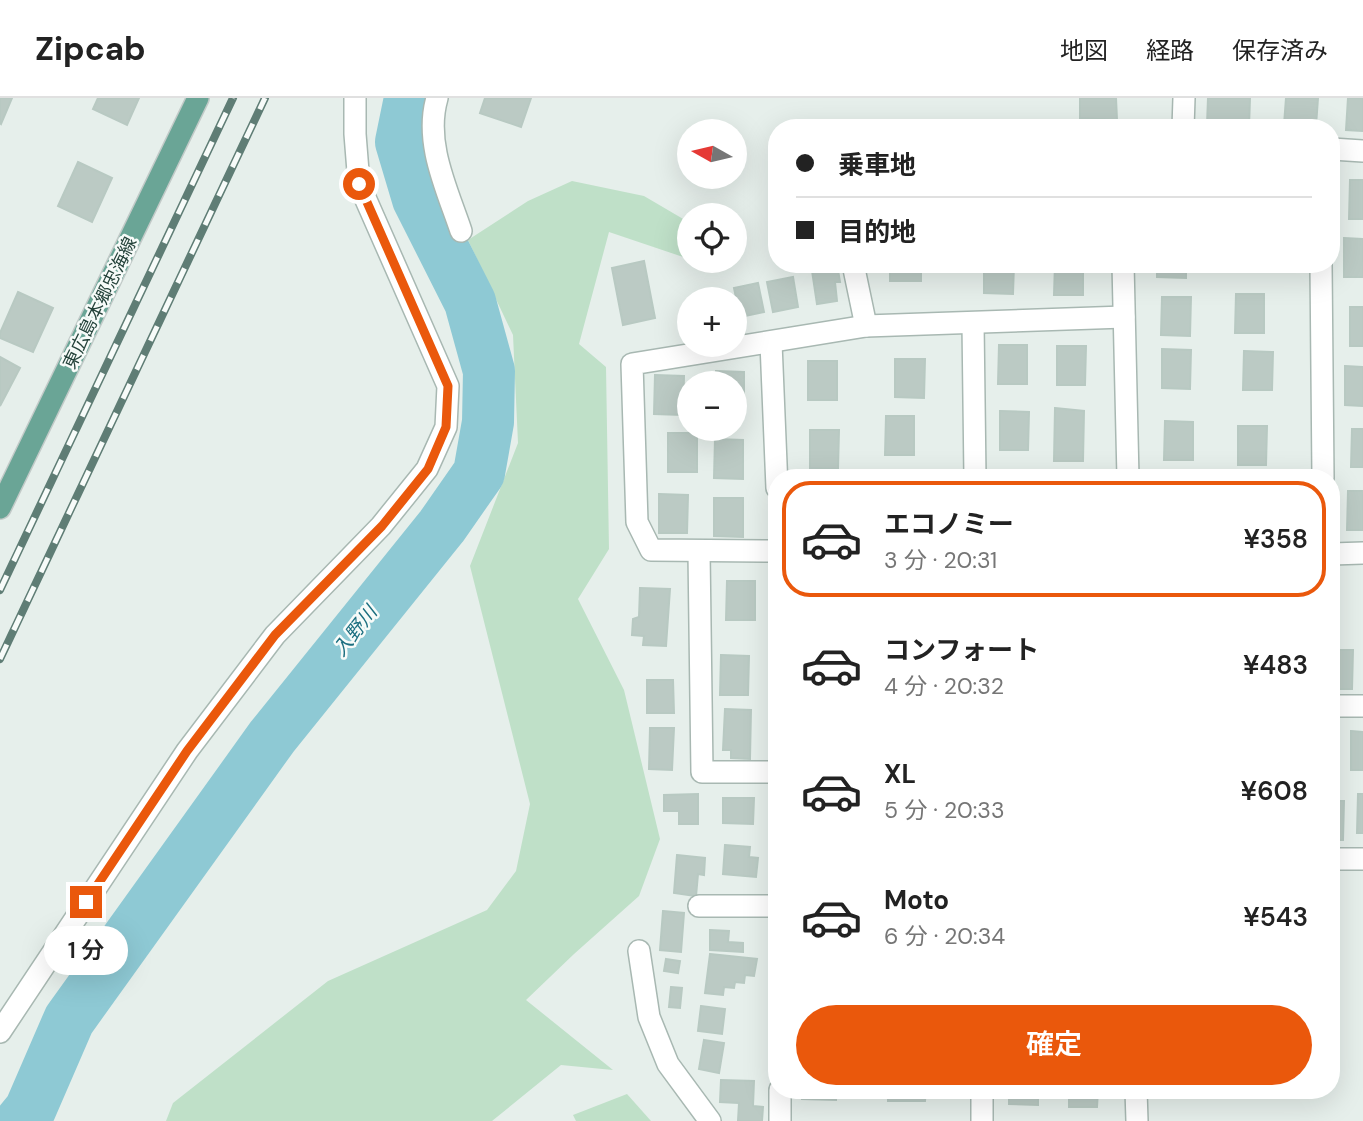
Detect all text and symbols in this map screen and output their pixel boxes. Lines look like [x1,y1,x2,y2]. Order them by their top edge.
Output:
text: Zipcab [35,27,146,70]
text: 地図 [1060,35,1108,66]
text: 経路 [1146,35,1194,66]
text: 保存済み [1232,35,1328,66]
north arrow [677,119,747,189]
map controls [677,119,747,441]
text: 乗車地 [838,148,916,182]
route start [343,168,375,200]
button: locate [677,203,747,273]
text: 目的地 [838,215,916,249]
street label: 東広島本郷忠海線 [58,233,142,373]
button: + [677,287,747,357]
button: − [677,371,747,441]
text: エコノミー [884,507,1014,541]
icon: car [800,508,863,571]
text: ¥358 [1244,522,1308,556]
text: 3 分 · 20:31 [884,545,997,575]
water label: 入野川 [328,599,384,661]
text: コンフォート [884,633,1039,667]
icon: car [800,634,863,697]
text: ¥483 [1243,648,1308,682]
text: 4 分 · 20:32 [884,671,1004,701]
text: XL [884,757,916,791]
icon: car [800,760,863,823]
text: ¥608 [1241,774,1308,808]
text: 5 分 · 20:33 [884,795,1005,825]
text: Moto [884,883,949,917]
route end [70,886,102,918]
icon: car [800,886,863,949]
text: ¥543 [1243,900,1308,934]
text: 6 分 · 20:34 [884,921,1005,951]
callout: 1 分 [44,926,128,976]
text: 1 分 [68,935,104,965]
button: 確定 [796,1005,1312,1085]

